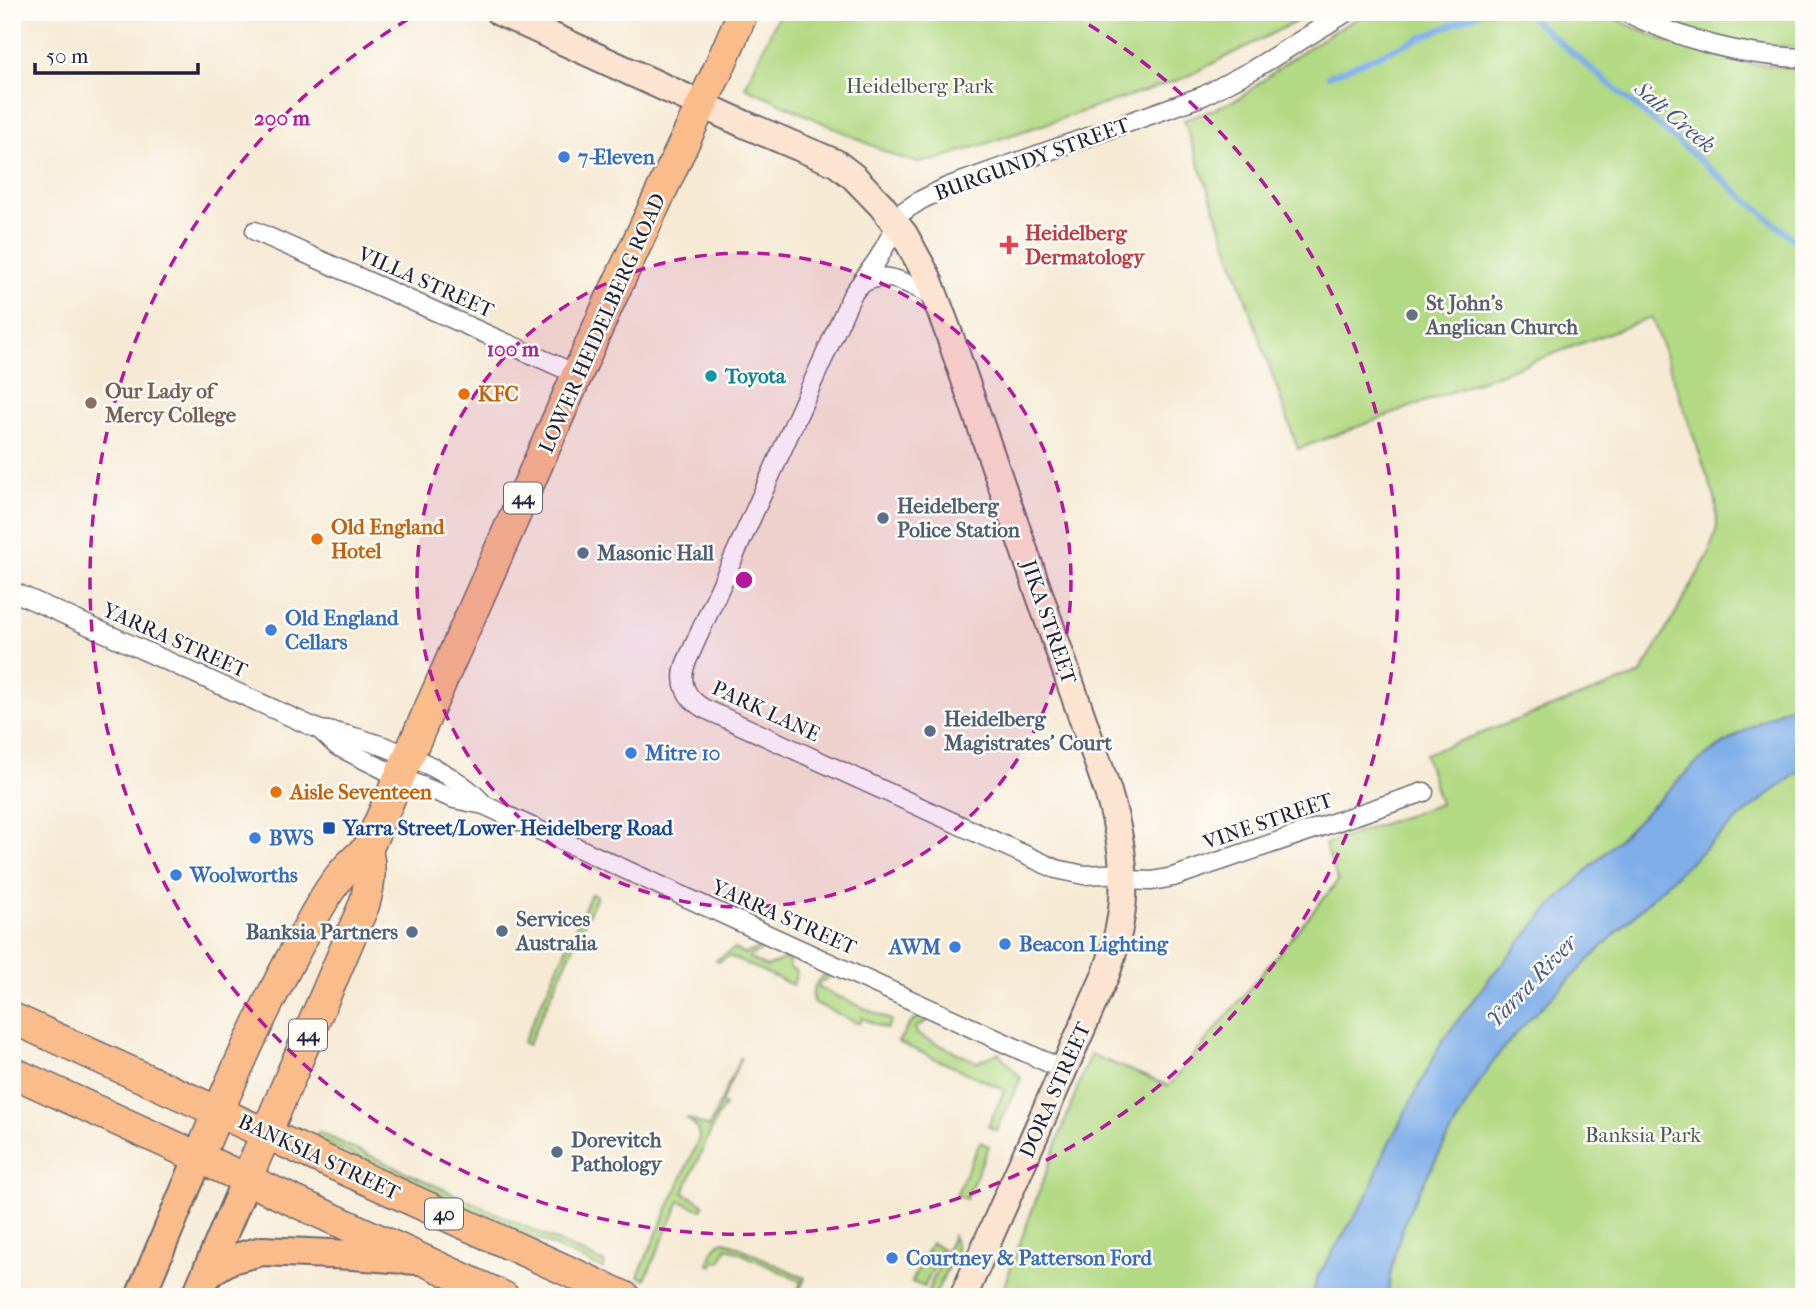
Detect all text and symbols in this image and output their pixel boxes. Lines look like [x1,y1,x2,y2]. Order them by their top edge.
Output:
scale bar [35,32,198,76]
text: 50 m [46,44,89,68]
park label: Heidelberg Park [846,74,994,98]
water label: Salt Creek [1628,75,1721,159]
text: 200 m [254,106,311,130]
street label: BURGUNDY STREET [931,112,1134,205]
place label: 7-Eleven [577,145,656,169]
marker: 7-Eleven [556,149,572,165]
street label: LOWER HEIDELBERG ROAD [534,190,670,456]
place label: Heidelberg Dermatology [1025,221,1146,269]
marker: Heidelberg Dermatology [999,235,1019,255]
street label: VILLA STREET [354,241,498,323]
place label: St John's Anglican Church [1424,291,1578,339]
marker: St John's Anglican Church [1404,307,1420,323]
text: 100 m [487,337,540,361]
place label: Toyota [724,364,787,388]
marker: Toyota [703,368,719,384]
place label: Our Lady of Mercy College [104,379,237,427]
place label: KFC [478,382,519,406]
marker: KFC [456,386,472,402]
marker: Our Lady of Mercy College [83,395,99,411]
road number: 44 [504,482,542,513]
place label: Heidelberg Police Station [897,494,1021,542]
marker: Heidelberg Police Station [875,510,891,526]
place label: Old England Hotel [331,515,445,563]
marker: Old England Hotel [309,531,325,547]
place label: Masonic Hall [596,541,714,565]
marker: Masonic Hall [575,545,591,561]
street label: JIKA STREET [1016,555,1082,688]
centre of rings [732,568,756,592]
street label: YARRA STREET [98,597,252,683]
place label: Old England Cellars [285,606,399,654]
marker: Old England Cellars [263,622,279,638]
street label: PARK LANE [708,676,824,746]
place label: Heidelberg Magistrates' Court [943,707,1113,755]
marker: Heidelberg Magistrates' Court [922,723,938,739]
place label: Mitre 10 [644,741,720,765]
marker: Mitre 10 [623,745,639,761]
place label: Aisle Seventeen [288,780,433,804]
marker: Aisle Seventeen [268,784,284,800]
street label: VINE STREET [1199,787,1337,855]
place label: Yarra Street/Lower Heidelberg Road [342,816,673,840]
marker: Yarra Street/Lower Heidelberg Road [321,820,337,836]
place label: BWS [269,826,314,850]
marker: BWS [247,830,263,846]
place label: Woolworths [189,863,298,887]
marker: Woolworths [168,867,184,883]
street label: YARRA STREET [707,874,861,960]
place label: Services Australia [514,907,598,955]
place label: Banksia Partners [246,920,398,944]
marker: Services Australia [494,923,510,939]
marker: Banksia Partners [404,924,420,940]
water label: Yarra River [1481,928,1584,1033]
place label: Beacon Lighting [1019,932,1169,956]
place label: AWM [887,935,941,959]
marker: Beacon Lighting [997,936,1013,952]
marker: AWM [947,939,963,955]
street label: DORA STREET [1014,1018,1096,1161]
road number: 44 [289,1020,327,1050]
street label: BANKSIA STREET [234,1109,404,1205]
park label: Banksia Park [1585,1123,1701,1147]
place label: Dorevitch Pathology [571,1128,663,1176]
marker: Dorevitch Pathology [549,1144,565,1160]
road number: 40 [425,1198,463,1230]
place label: Courtney & Patterson Ford [906,1246,1152,1270]
marker: Courtney & Patterson Ford [884,1250,900,1266]

